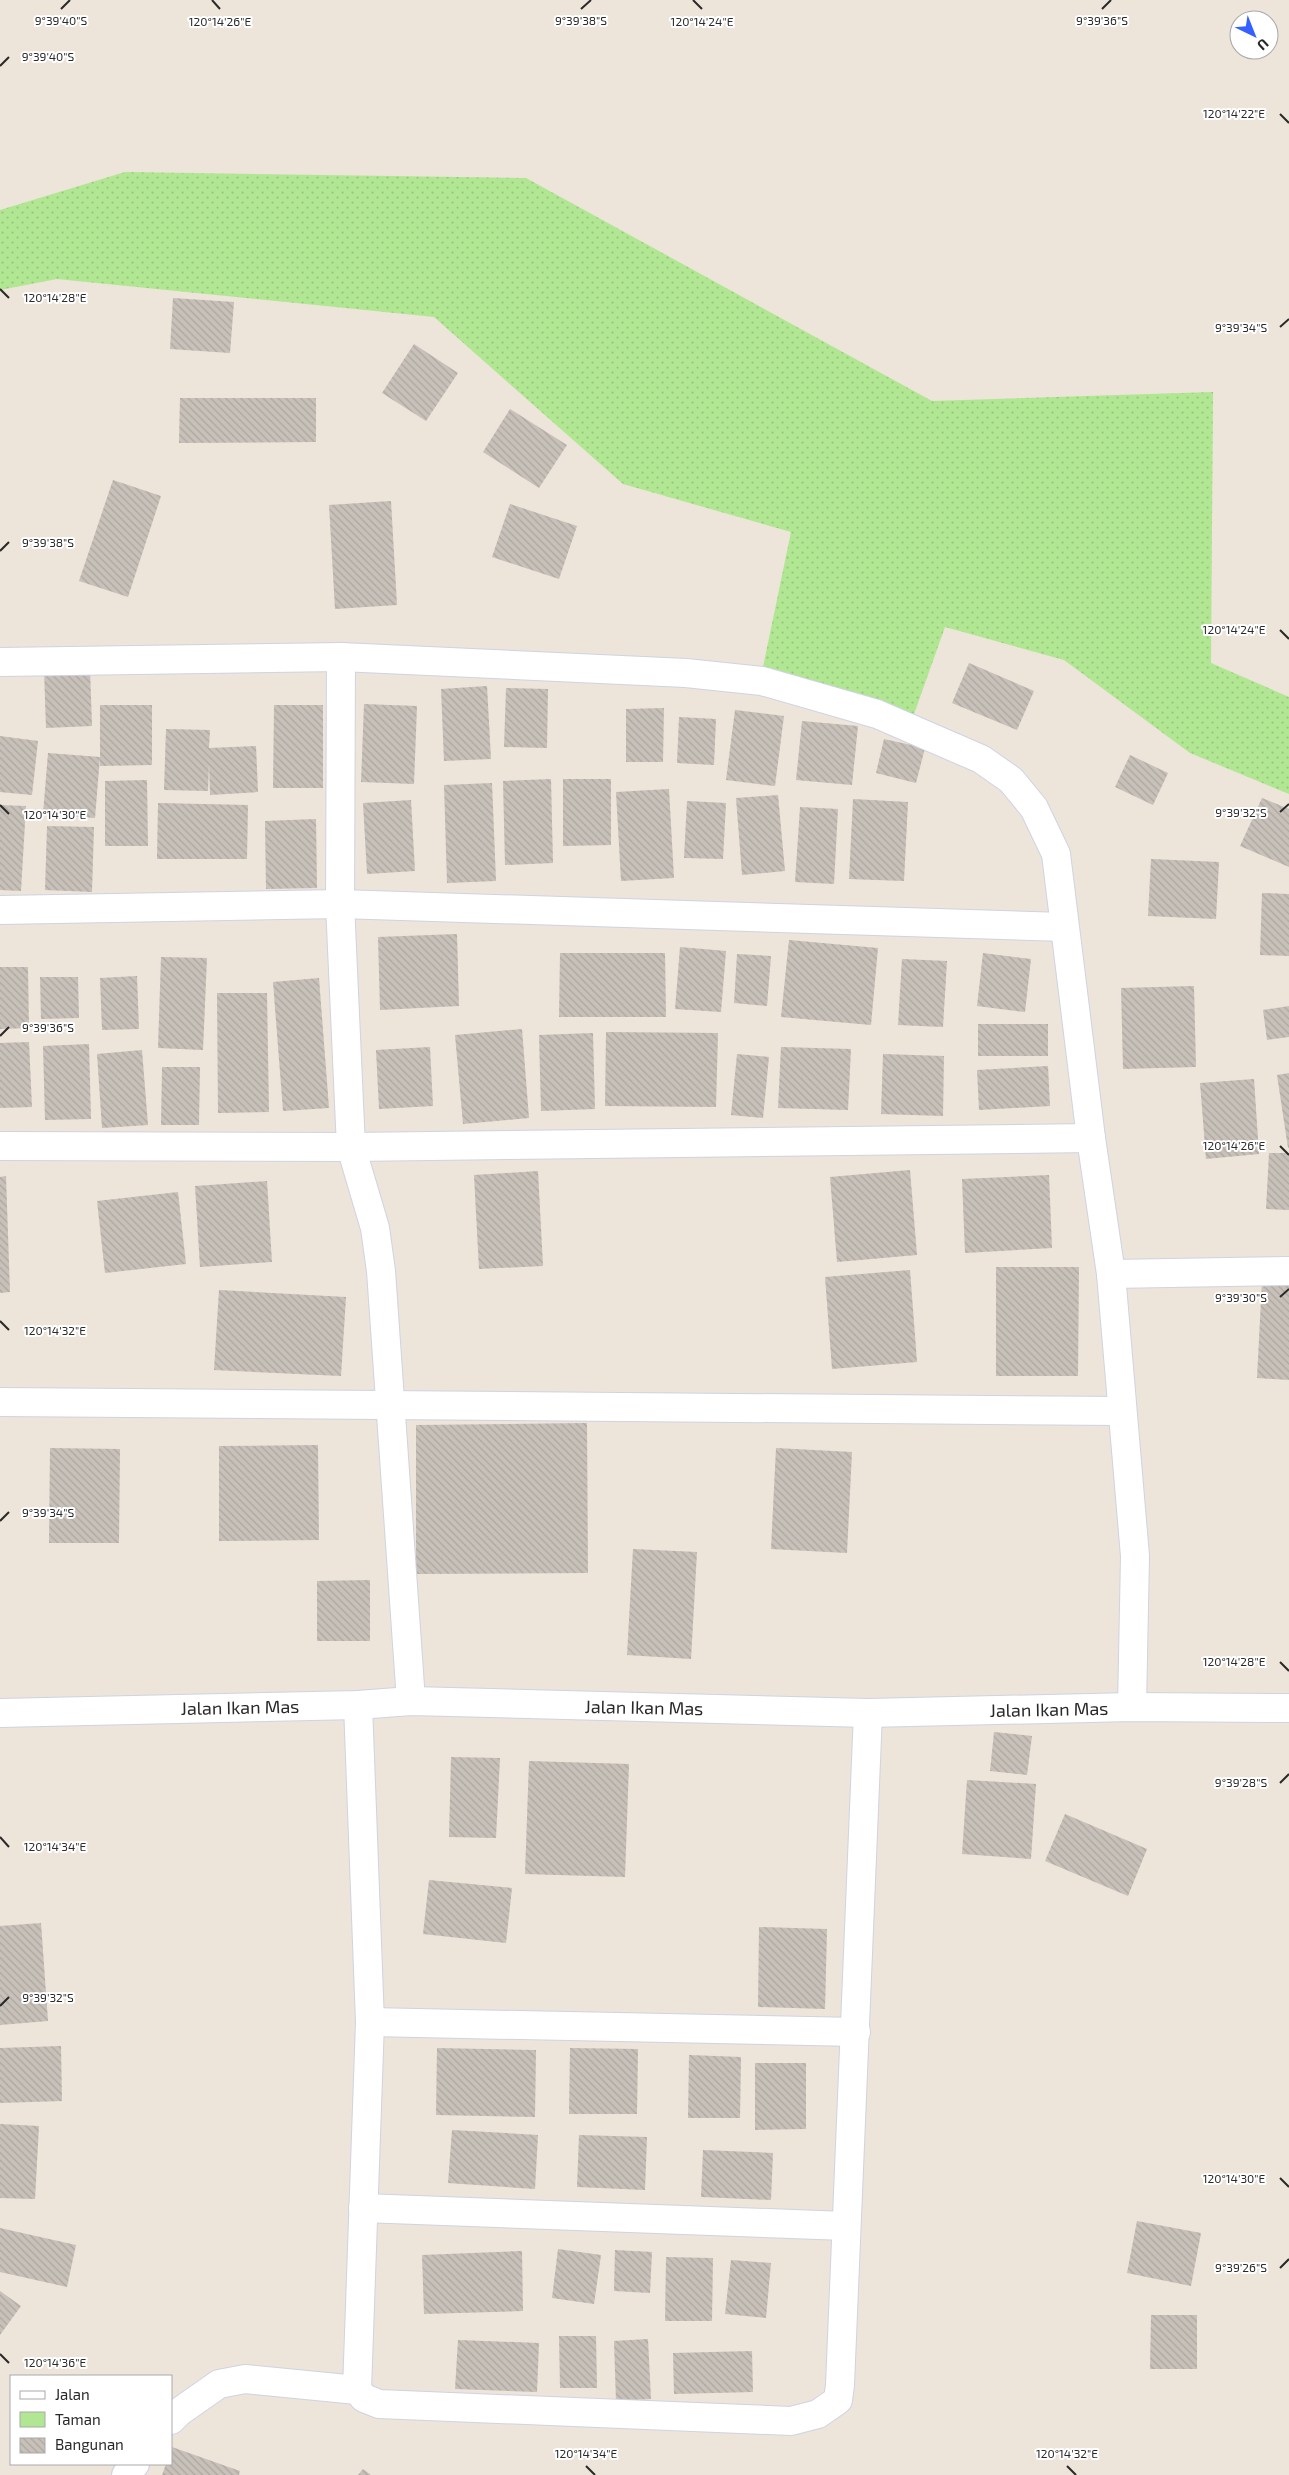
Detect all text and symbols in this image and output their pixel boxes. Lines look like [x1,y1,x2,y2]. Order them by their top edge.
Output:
north arrow [1229,10,1279,60]
text: 9°39'40"S [35,13,88,27]
text: 9°39'38"S [555,13,607,27]
text: 9°39'36"S [1076,13,1128,27]
text: 120°14'26"E [189,14,251,28]
text: 120°14'24"E [671,14,734,28]
text: U [1254,35,1273,54]
text: 9°39'40"S [22,49,75,63]
text: 120°14'22"E [1203,106,1265,120]
text: 120°14'28"E [24,290,87,304]
text: 9°39'34"S [1215,320,1267,334]
text: 9°39'38"S [22,535,74,549]
text: 120°14'24"E [1203,622,1266,636]
text: 9°39'32"S [1215,805,1267,819]
text: 120°14'30"E [24,807,87,821]
text: 9°39'36"S [22,1020,74,1034]
text: 120°14'26"E [1203,1138,1265,1152]
text: 9°39'30"S [1215,1290,1267,1304]
text: 120°14'32"E [24,1323,86,1337]
text: 9°39'34"S [22,1505,74,1519]
text: 120°14'28"E [1203,1654,1266,1668]
street label: Jalan Ikan Mas [180,1695,300,1719]
street label: Jalan Ikan Mas [584,1695,704,1719]
street label: Jalan Ikan Mas [989,1697,1109,1721]
text: 9°39'28"S [1215,1775,1267,1789]
text: 120°14'34"E [24,1839,87,1853]
text: 9°39'32"S [22,1990,74,2004]
text: 120°14'30"E [1203,2171,1266,2185]
text: 9°39'26"S [1215,2260,1267,2274]
text: 120°14'36"E [24,2355,86,2369]
legend [10,2375,172,2465]
text: Jalan [55,2385,90,2403]
text: Taman [55,2410,101,2428]
text: Bangunan [55,2435,124,2453]
text: 120°14'34"E [555,2446,618,2460]
text: 120°14'32"E [1036,2446,1098,2460]

